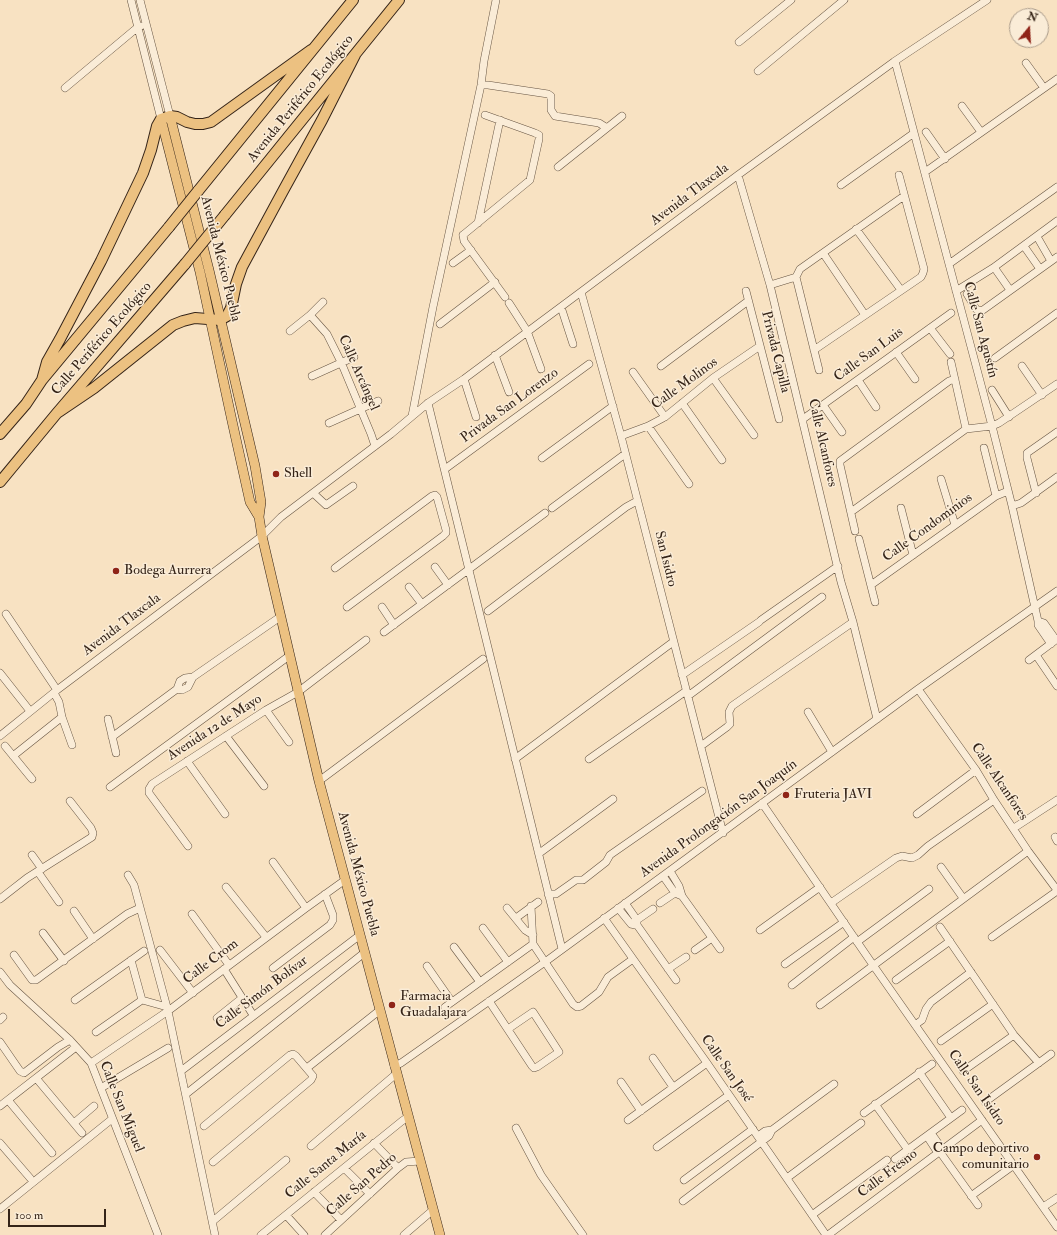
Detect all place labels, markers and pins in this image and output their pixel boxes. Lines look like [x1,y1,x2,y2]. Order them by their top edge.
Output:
place label: Shell [284,466,312,482]
marker: Shell [271,469,281,479]
place label: Bodega Aurrera [124,563,212,579]
marker: Bodega Aurrera [111,566,121,576]
place label: Fruteria JAVI [794,787,872,803]
marker: Fruteria JAVI [781,790,791,800]
place label: Farmacia Guadalajara [400,989,467,1022]
marker: Farmacia Guadalajara [387,1000,397,1010]
place label: Campo deportivo comunitario [933,1141,1029,1174]
marker: Campo deportivo comunitario [1032,1152,1042,1162]

